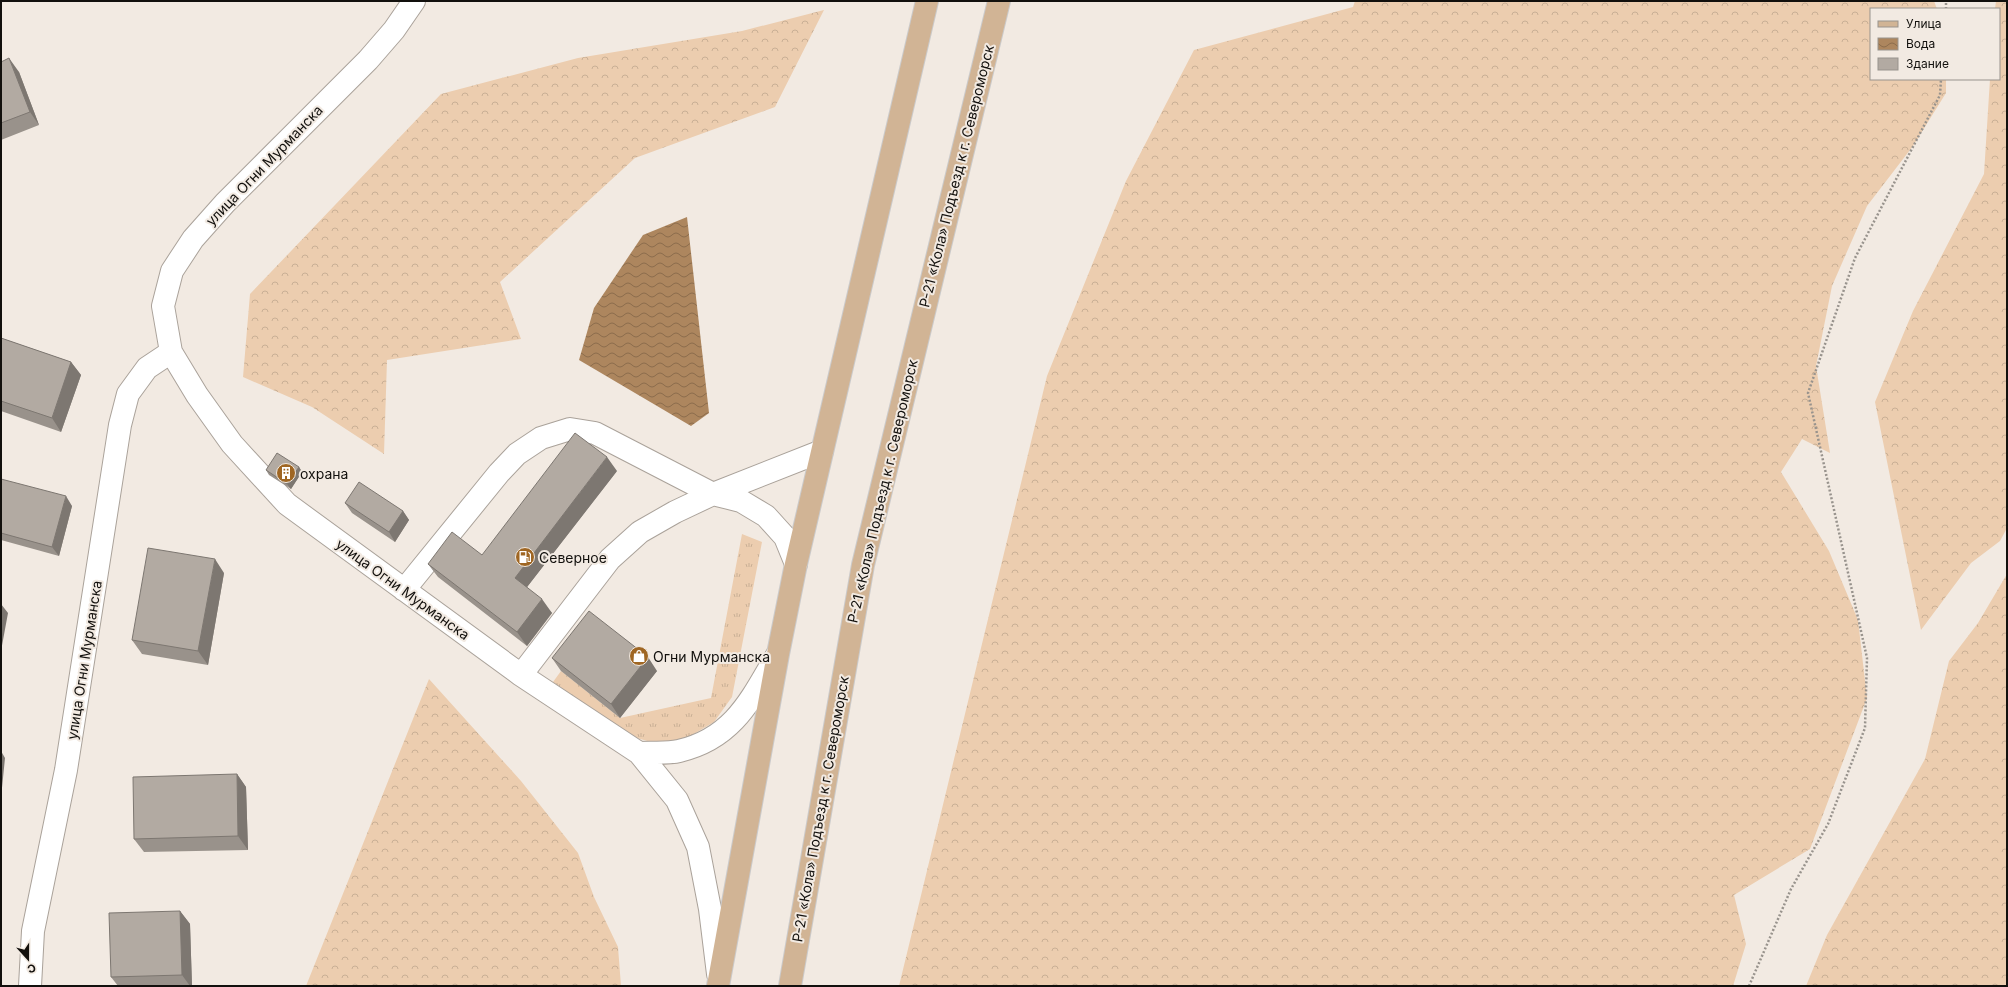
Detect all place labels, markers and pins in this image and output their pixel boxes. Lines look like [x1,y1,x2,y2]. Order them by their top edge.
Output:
building icon: охрана [275,462,297,484]
place label: охрана [300,465,348,482]
fuel station icon: Северное [514,546,536,568]
place label: Северное [539,549,607,566]
shop icon: Огни Мурманска [628,645,650,667]
place label: Огни Мурманска [653,648,770,665]

